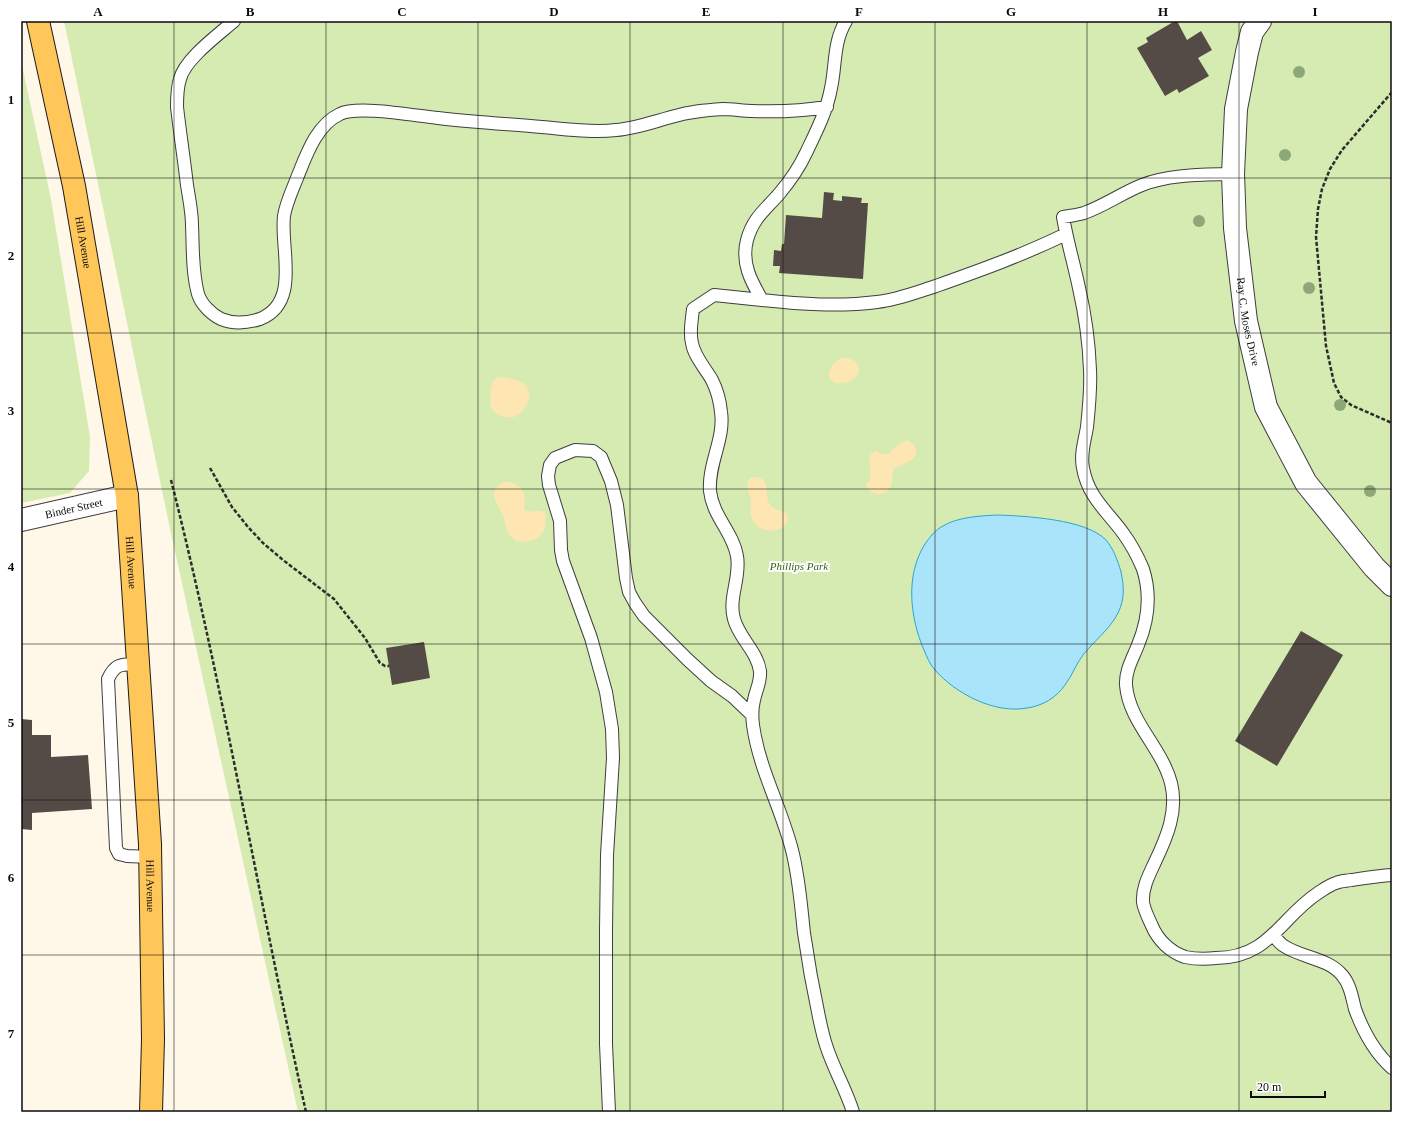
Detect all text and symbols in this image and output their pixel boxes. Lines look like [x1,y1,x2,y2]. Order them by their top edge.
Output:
text: A [93,4,103,19]
text: B [246,4,255,19]
text: C [397,4,407,19]
text: D [549,4,559,19]
text: E [702,4,710,19]
text: F [855,4,863,19]
text: G [1006,4,1016,19]
text: H [1158,4,1168,19]
text: I [1312,4,1318,19]
text: 1 [8,92,14,107]
street label: Hill Avenue [73,215,94,269]
text: 2 [8,248,14,263]
street label: Ray C. Moses Drive [1235,277,1262,367]
text: 3 [8,403,15,418]
street label: Binder Street [44,496,103,520]
street label: Hill Avenue [124,536,139,589]
text: 4 [8,559,15,574]
park label: Phillips Park [769,560,829,572]
text: 5 [8,715,15,730]
street label: Hill Avenue [144,859,157,912]
text: 6 [8,870,15,885]
text: 7 [8,1026,15,1041]
scale bar [1251,1073,1325,1099]
text: 20 m [1257,1080,1282,1094]

